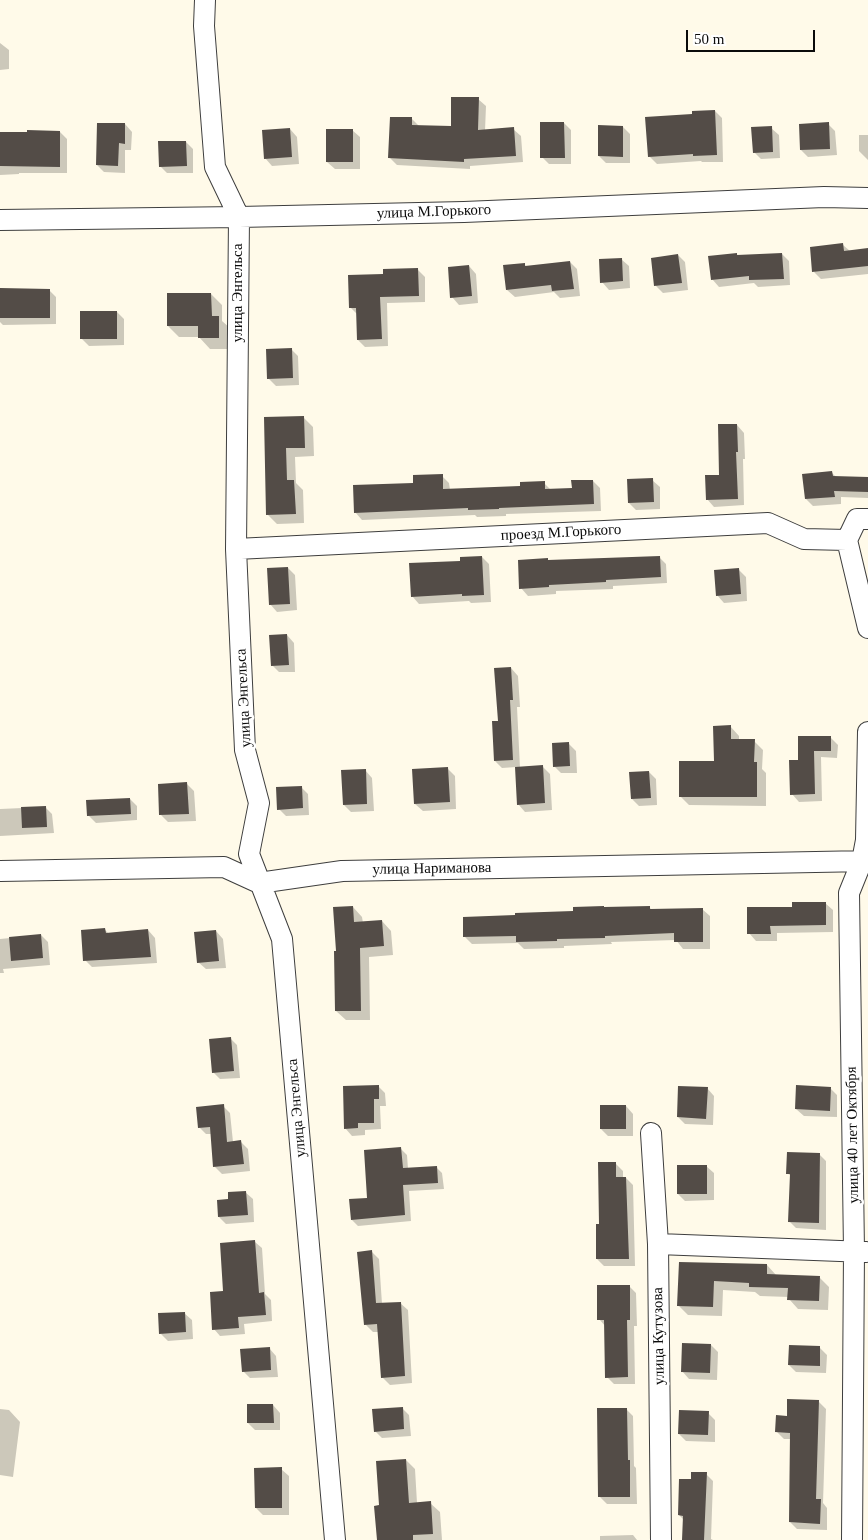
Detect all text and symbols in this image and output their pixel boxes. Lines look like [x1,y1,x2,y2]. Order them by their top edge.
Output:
scale bar [688,20,817,52]
text: 50 m [694,31,724,47]
street label: улица М.Горького [377,201,491,223]
street label: улица Энгельса [229,243,247,343]
street label: проезд М.Горького [500,521,622,545]
street label: улица Энгельса [232,648,256,748]
street label: улица Нариманова [372,859,492,879]
street label: улица Энгельса [284,1058,310,1158]
street label: улица 40 лет Октября [843,1066,863,1204]
street label: улица Кутузова [649,1287,669,1385]

